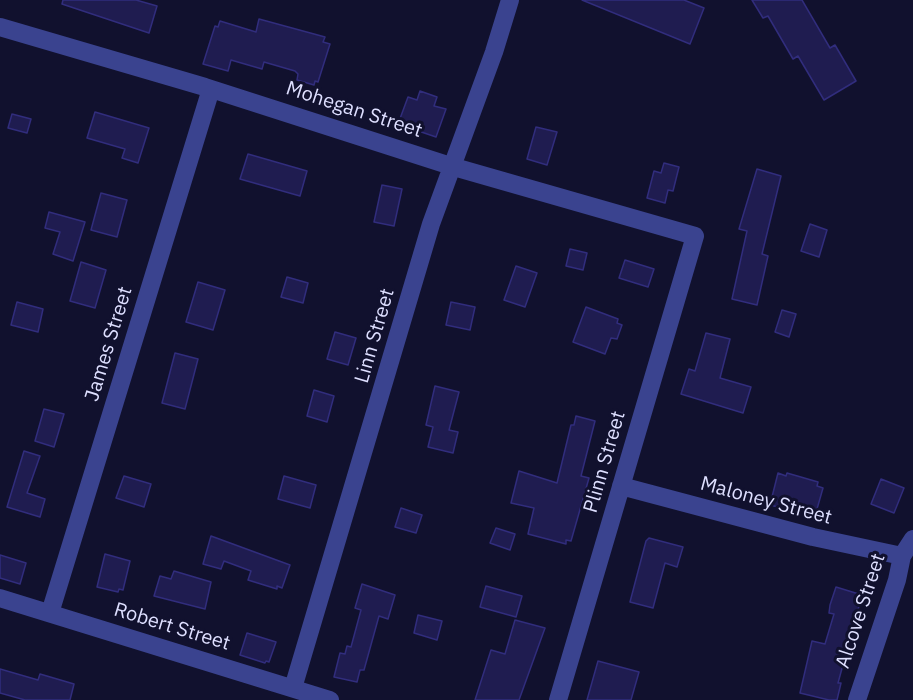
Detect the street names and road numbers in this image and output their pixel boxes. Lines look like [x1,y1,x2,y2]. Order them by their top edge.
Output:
street label: Mohegan Street [283,77,425,143]
street label: James Street [80,284,138,404]
street label: Linn Street [350,286,400,386]
street label: Plinn Street [579,408,631,516]
street label: Maloney Street [698,472,834,530]
street label: Alcove Street [831,550,891,672]
street label: Robert Street [111,598,233,656]

